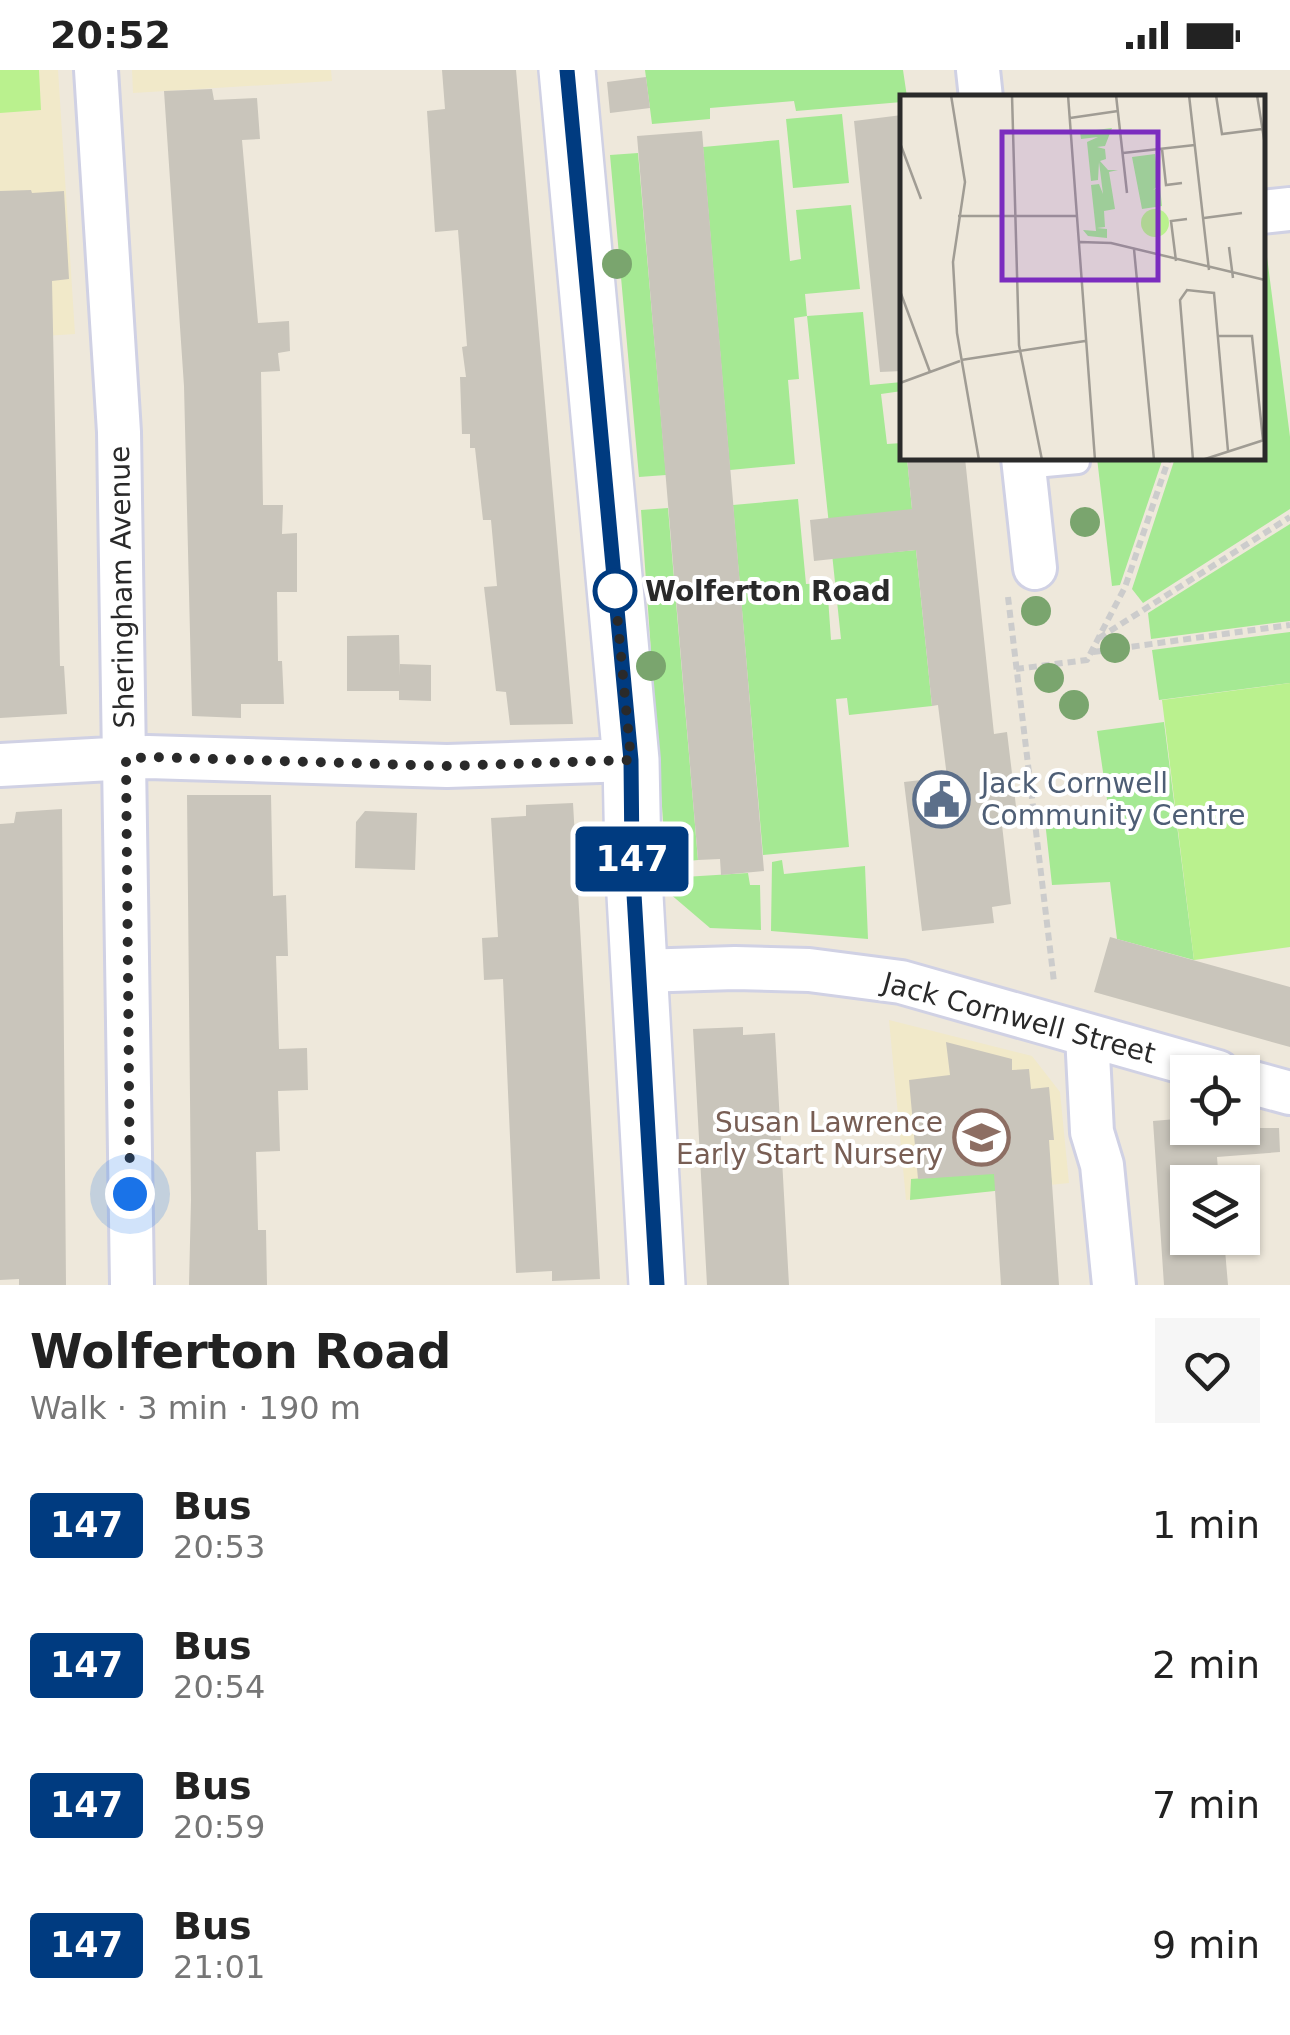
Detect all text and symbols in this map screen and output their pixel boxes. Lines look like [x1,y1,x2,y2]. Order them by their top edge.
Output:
text: 20:52 [50,13,171,57]
inset map [900,95,1265,460]
street label: Sheringham Avenue [103,445,141,729]
marker: Wolferton Road [594,570,636,612]
place label: Wolferton Road [645,575,891,608]
place label: Jack Cornwell Community Centre [979,767,1246,832]
public building icon: Jack Cornwell Community Centre [912,769,972,829]
line badge: 147 [574,826,690,892]
text: 147 [595,839,669,879]
street label: Jack Cornwell Street [877,965,1159,1070]
map controls [1170,1055,1260,1255]
button: locate [1170,1055,1260,1145]
place label: Susan Lawrence Early Start Nursery [676,1106,943,1171]
school or university icon: Susan Lawrence Early Start Nursery [952,1108,1012,1168]
button: layers [1170,1165,1260,1255]
your location [105,1169,155,1219]
button: heart [1155,1318,1260,1423]
text: Wolferton Road [30,1323,451,1379]
text: Walk · 3 min · 190 m [30,1389,361,1427]
text: Bus [173,1484,252,1528]
text: 1 min [1152,1503,1260,1547]
text: 147 [50,1505,123,1545]
text: 20:53 [173,1528,265,1566]
text: Bus [173,1624,252,1668]
text: 2 min [1152,1643,1260,1687]
text: 147 [50,1645,123,1685]
text: 20:54 [173,1668,265,1706]
text: Bus [173,1764,252,1808]
text: 7 min [1152,1783,1260,1827]
text: 147 [50,1785,123,1825]
text: 20:59 [173,1808,265,1846]
text: Bus [173,1904,252,1948]
text: 9 min [1152,1923,1260,1967]
text: 147 [50,1925,123,1965]
text: 21:01 [173,1948,265,1986]

